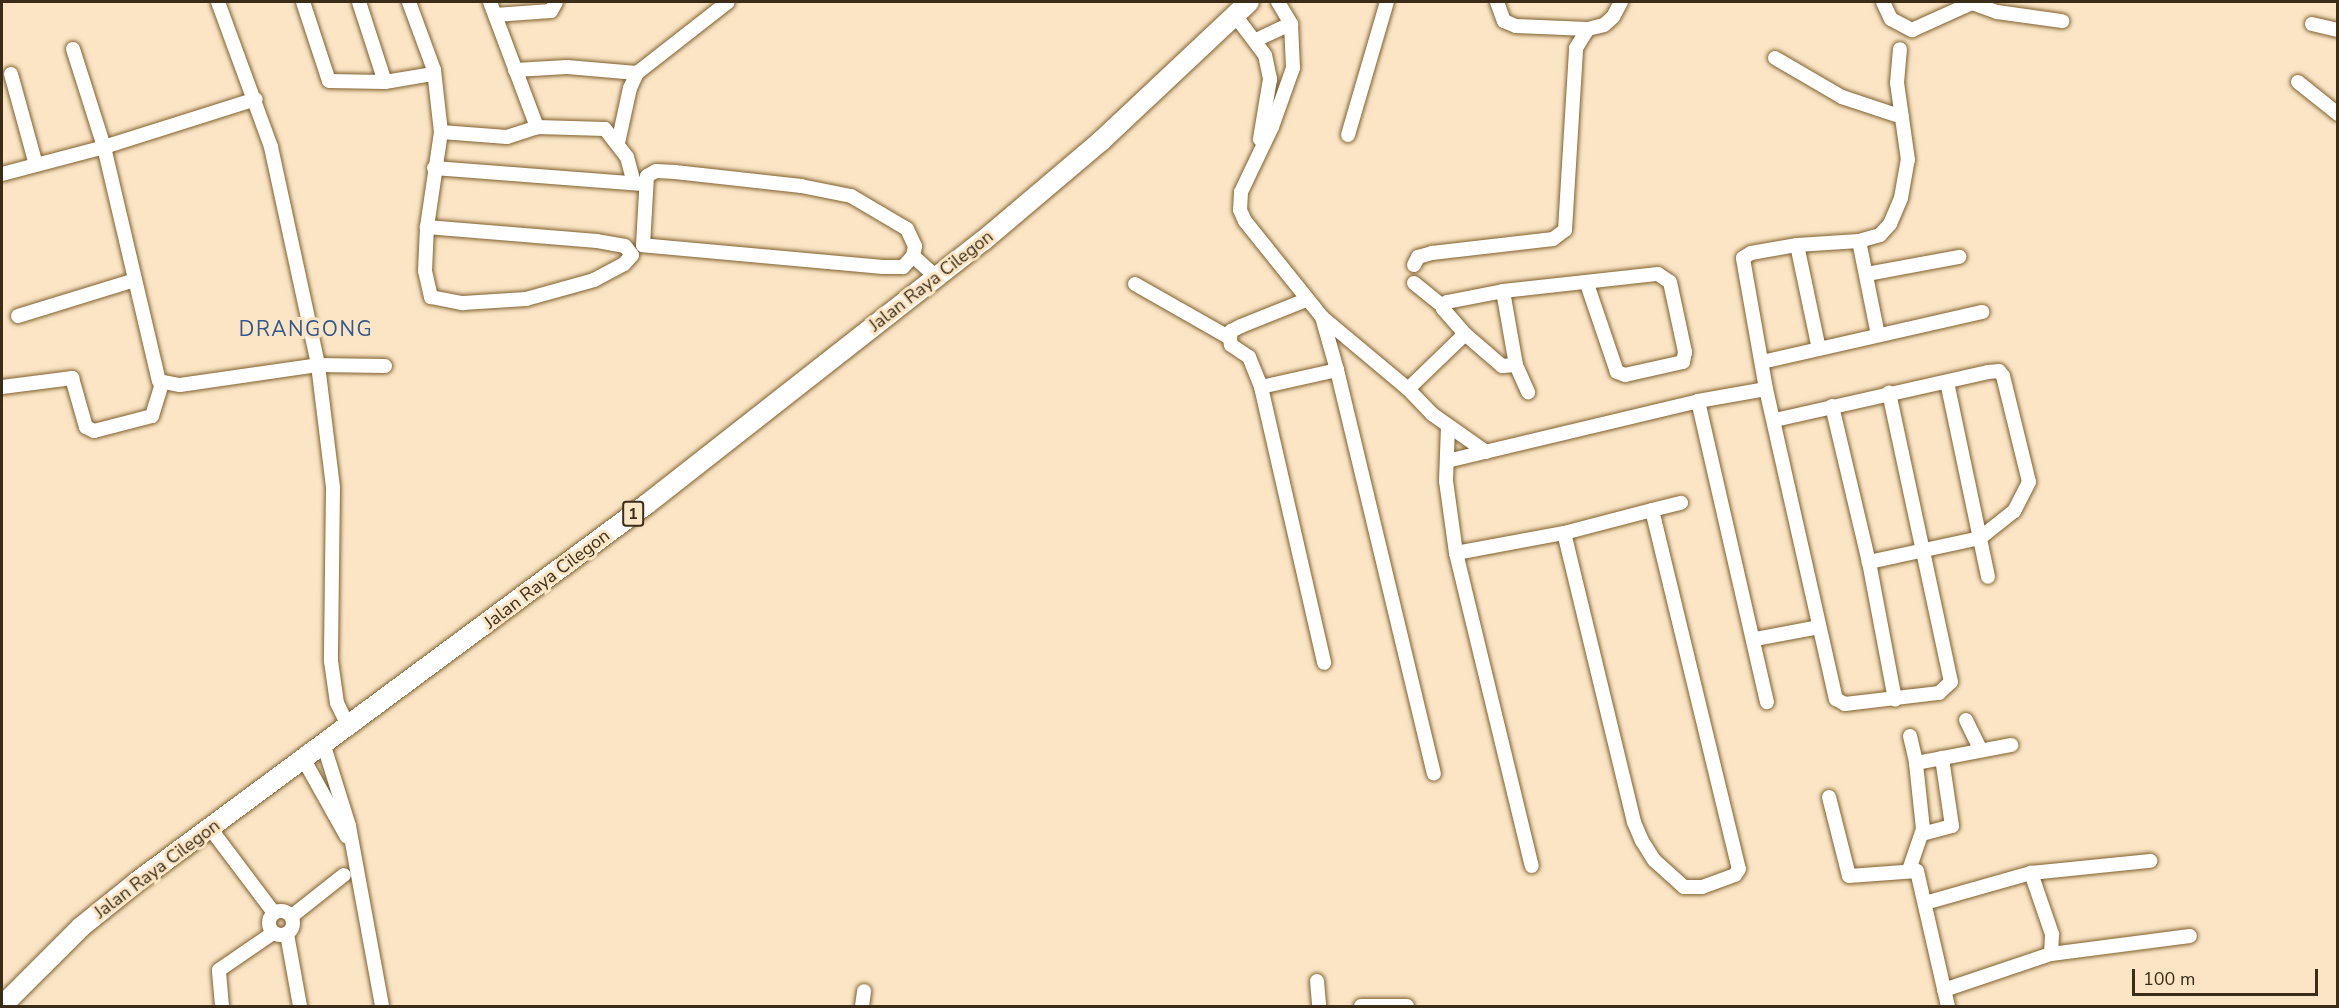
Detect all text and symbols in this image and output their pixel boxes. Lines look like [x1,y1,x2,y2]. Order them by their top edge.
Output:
street label: Jalan Raya Cilegon [865,226,997,336]
district label: DRANGONG [239,316,373,342]
road number: 1 [621,501,645,527]
street label: Jalan Raya Cilegon [480,525,614,633]
street label: Jalan Raya Cilegon [90,815,224,923]
scale bar [2135,957,2321,995]
text: 100 m [2143,967,2195,991]

